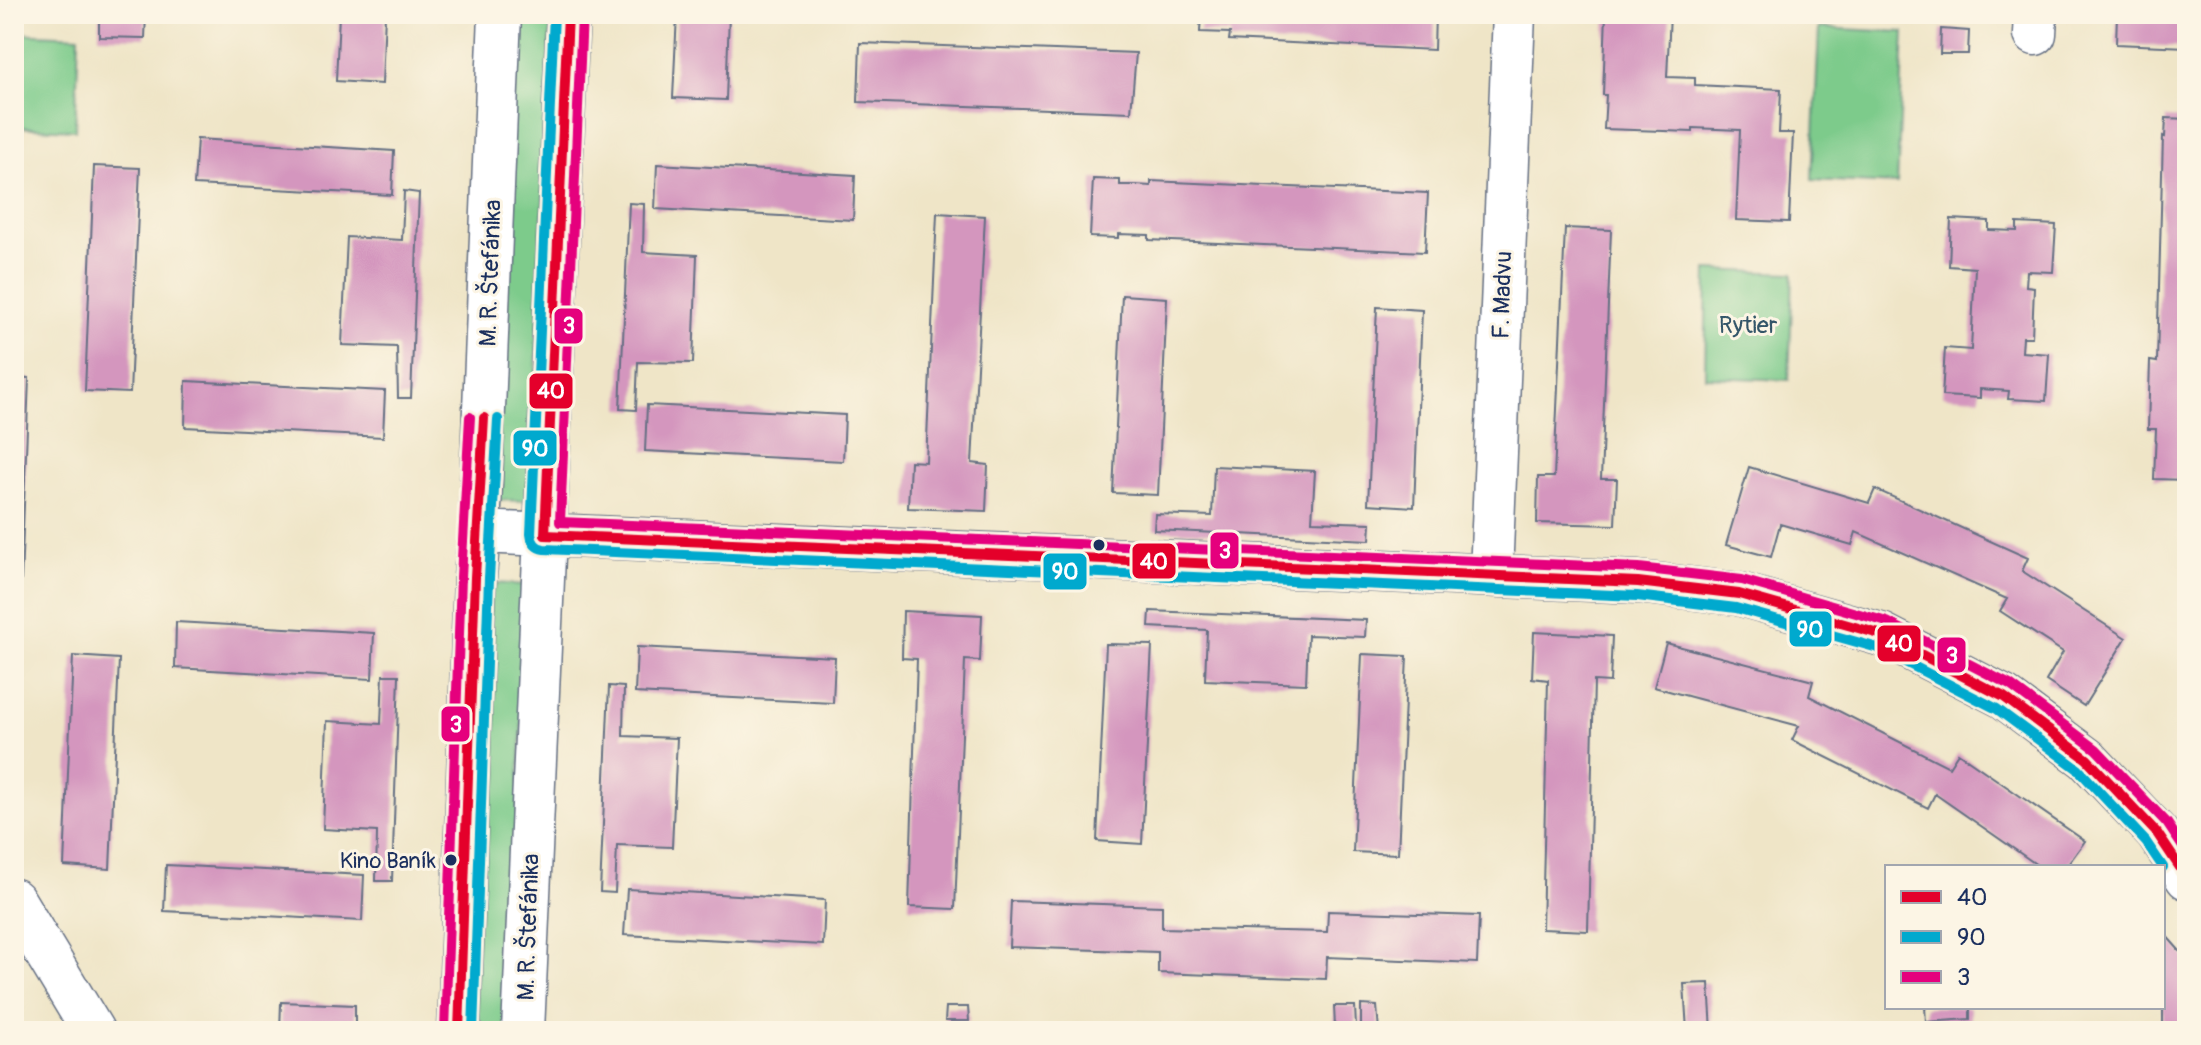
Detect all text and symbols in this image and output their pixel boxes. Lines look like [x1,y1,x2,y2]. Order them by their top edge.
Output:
street label: M. R. Štefánika [472,199,508,347]
street label: F. Madvu [1486,251,1519,339]
line badge: 3 [553,307,584,345]
park label: Rytier [1719,311,1778,340]
text: 3 [563,312,575,340]
line badge: 40 [528,372,574,410]
text: 40 [537,377,565,405]
line badge: 90 [512,429,558,467]
text: 90 [522,435,548,463]
line badge: 3 [1209,531,1240,570]
unlabelled marker [1091,537,1107,553]
text: 3 [1219,537,1231,565]
line badge: 40 [1131,542,1177,580]
text: 40 [1140,548,1168,576]
line badge: 90 [1042,552,1088,591]
text: 90 [1052,558,1078,586]
line badge: 90 [1788,610,1833,648]
text: 90 [1797,616,1823,644]
line badge: 40 [1876,624,1922,663]
text: 40 [1885,630,1913,658]
line badge: 3 [1936,636,1967,674]
text: 3 [1946,642,1958,670]
line badge: 3 [440,705,471,743]
text: 3 [450,711,462,739]
place label: Kino Baník [340,847,436,875]
marker: Kino Baník [443,852,459,868]
street label: M. R. Štefánika [510,853,546,1001]
legend [1885,865,2165,1009]
text: 40 [1957,883,1987,912]
text: 90 [1957,923,1986,952]
text: 3 [1957,963,1970,992]

